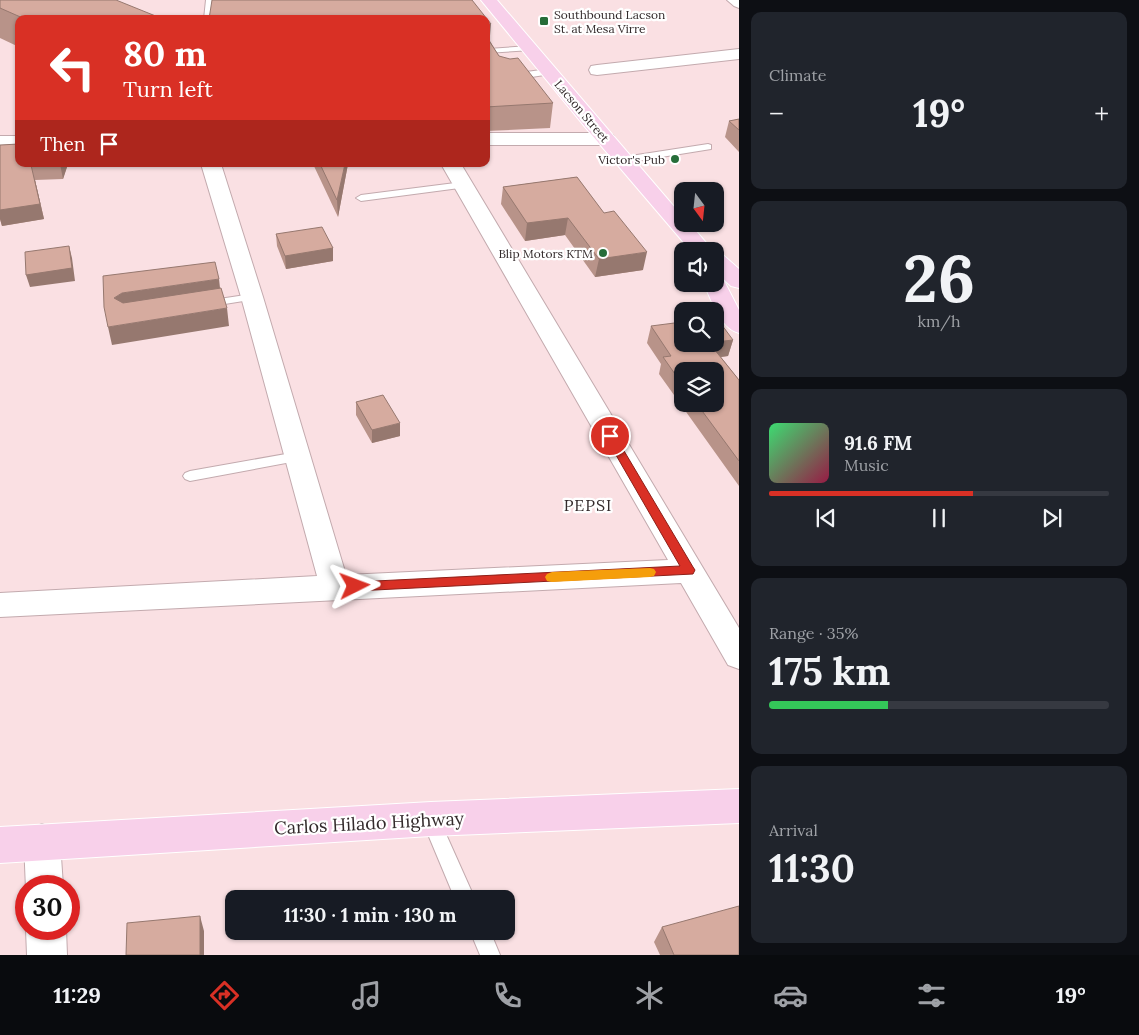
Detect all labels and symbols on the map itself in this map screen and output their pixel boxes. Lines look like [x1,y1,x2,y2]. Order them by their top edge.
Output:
place label: Southbound Lacson St. at Mesa Virre [554,7,665,36]
marker: Southbound Lacson St. at Mesa Virre [538,15,550,27]
street label: Lacson Street [552,77,613,146]
place label: Victor's Pub [597,152,665,167]
marker: Victor's Pub [669,153,681,165]
north arrow [674,182,724,232]
place label: Blip Motors KTM [499,246,593,261]
marker: Blip Motors KTM [597,247,609,259]
pin [589,415,631,457]
district label: PEPSI [564,495,612,515]
position arrow [328,559,380,611]
street label: Carlos Hilado Highway [273,807,465,839]
speed limit sign: 30 [15,875,80,940]

